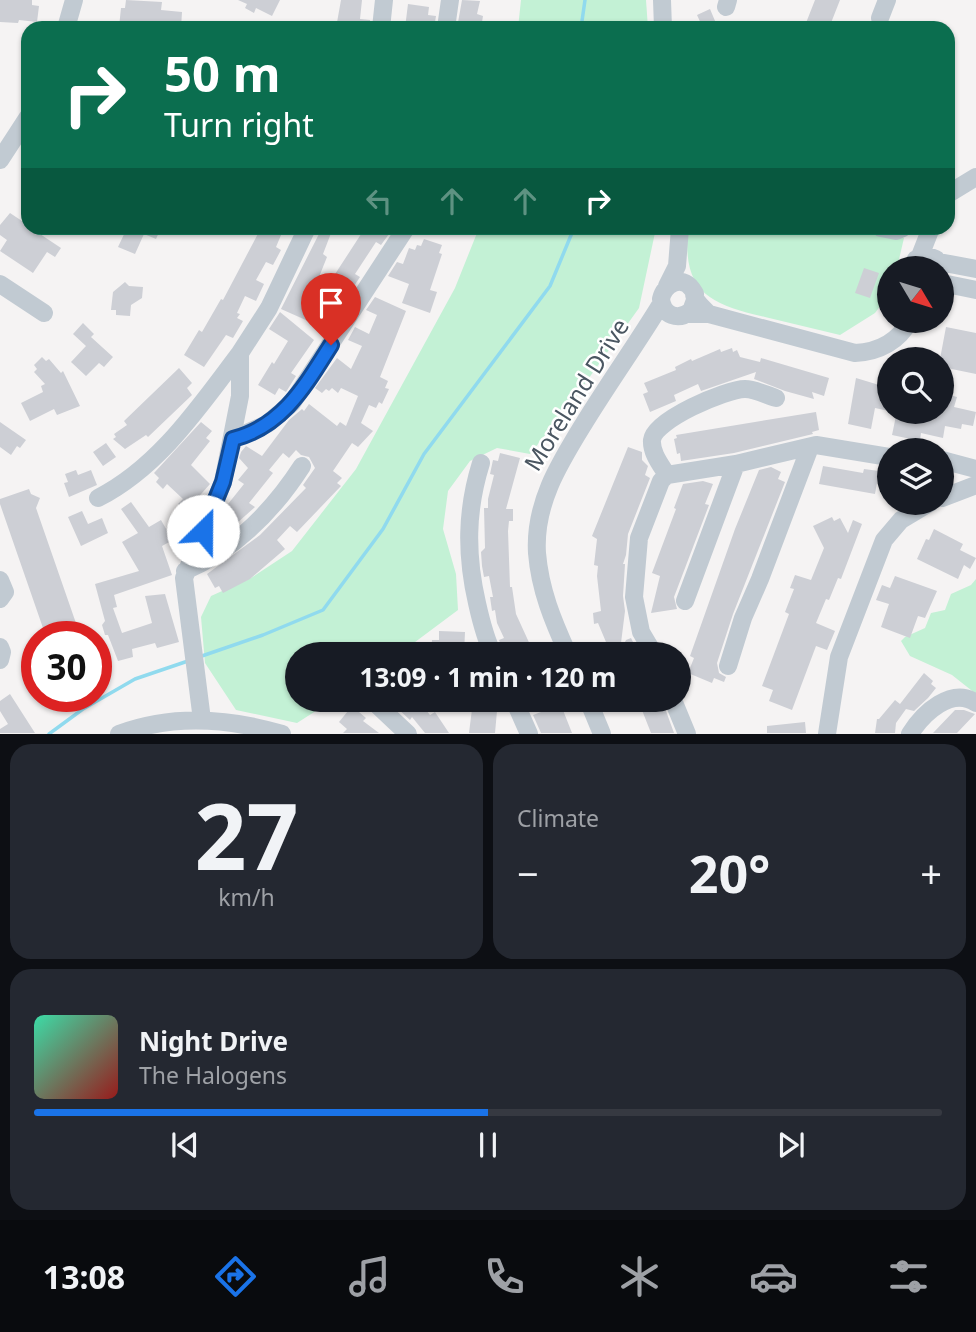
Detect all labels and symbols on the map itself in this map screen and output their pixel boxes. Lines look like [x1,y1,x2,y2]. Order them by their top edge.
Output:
north arrow [877,256,954,332]
pin [301,273,361,345]
street label: Moreland Drive [516,312,636,477]
position arrow [166,494,240,568]
speed limit sign: 30 [21,621,112,712]

